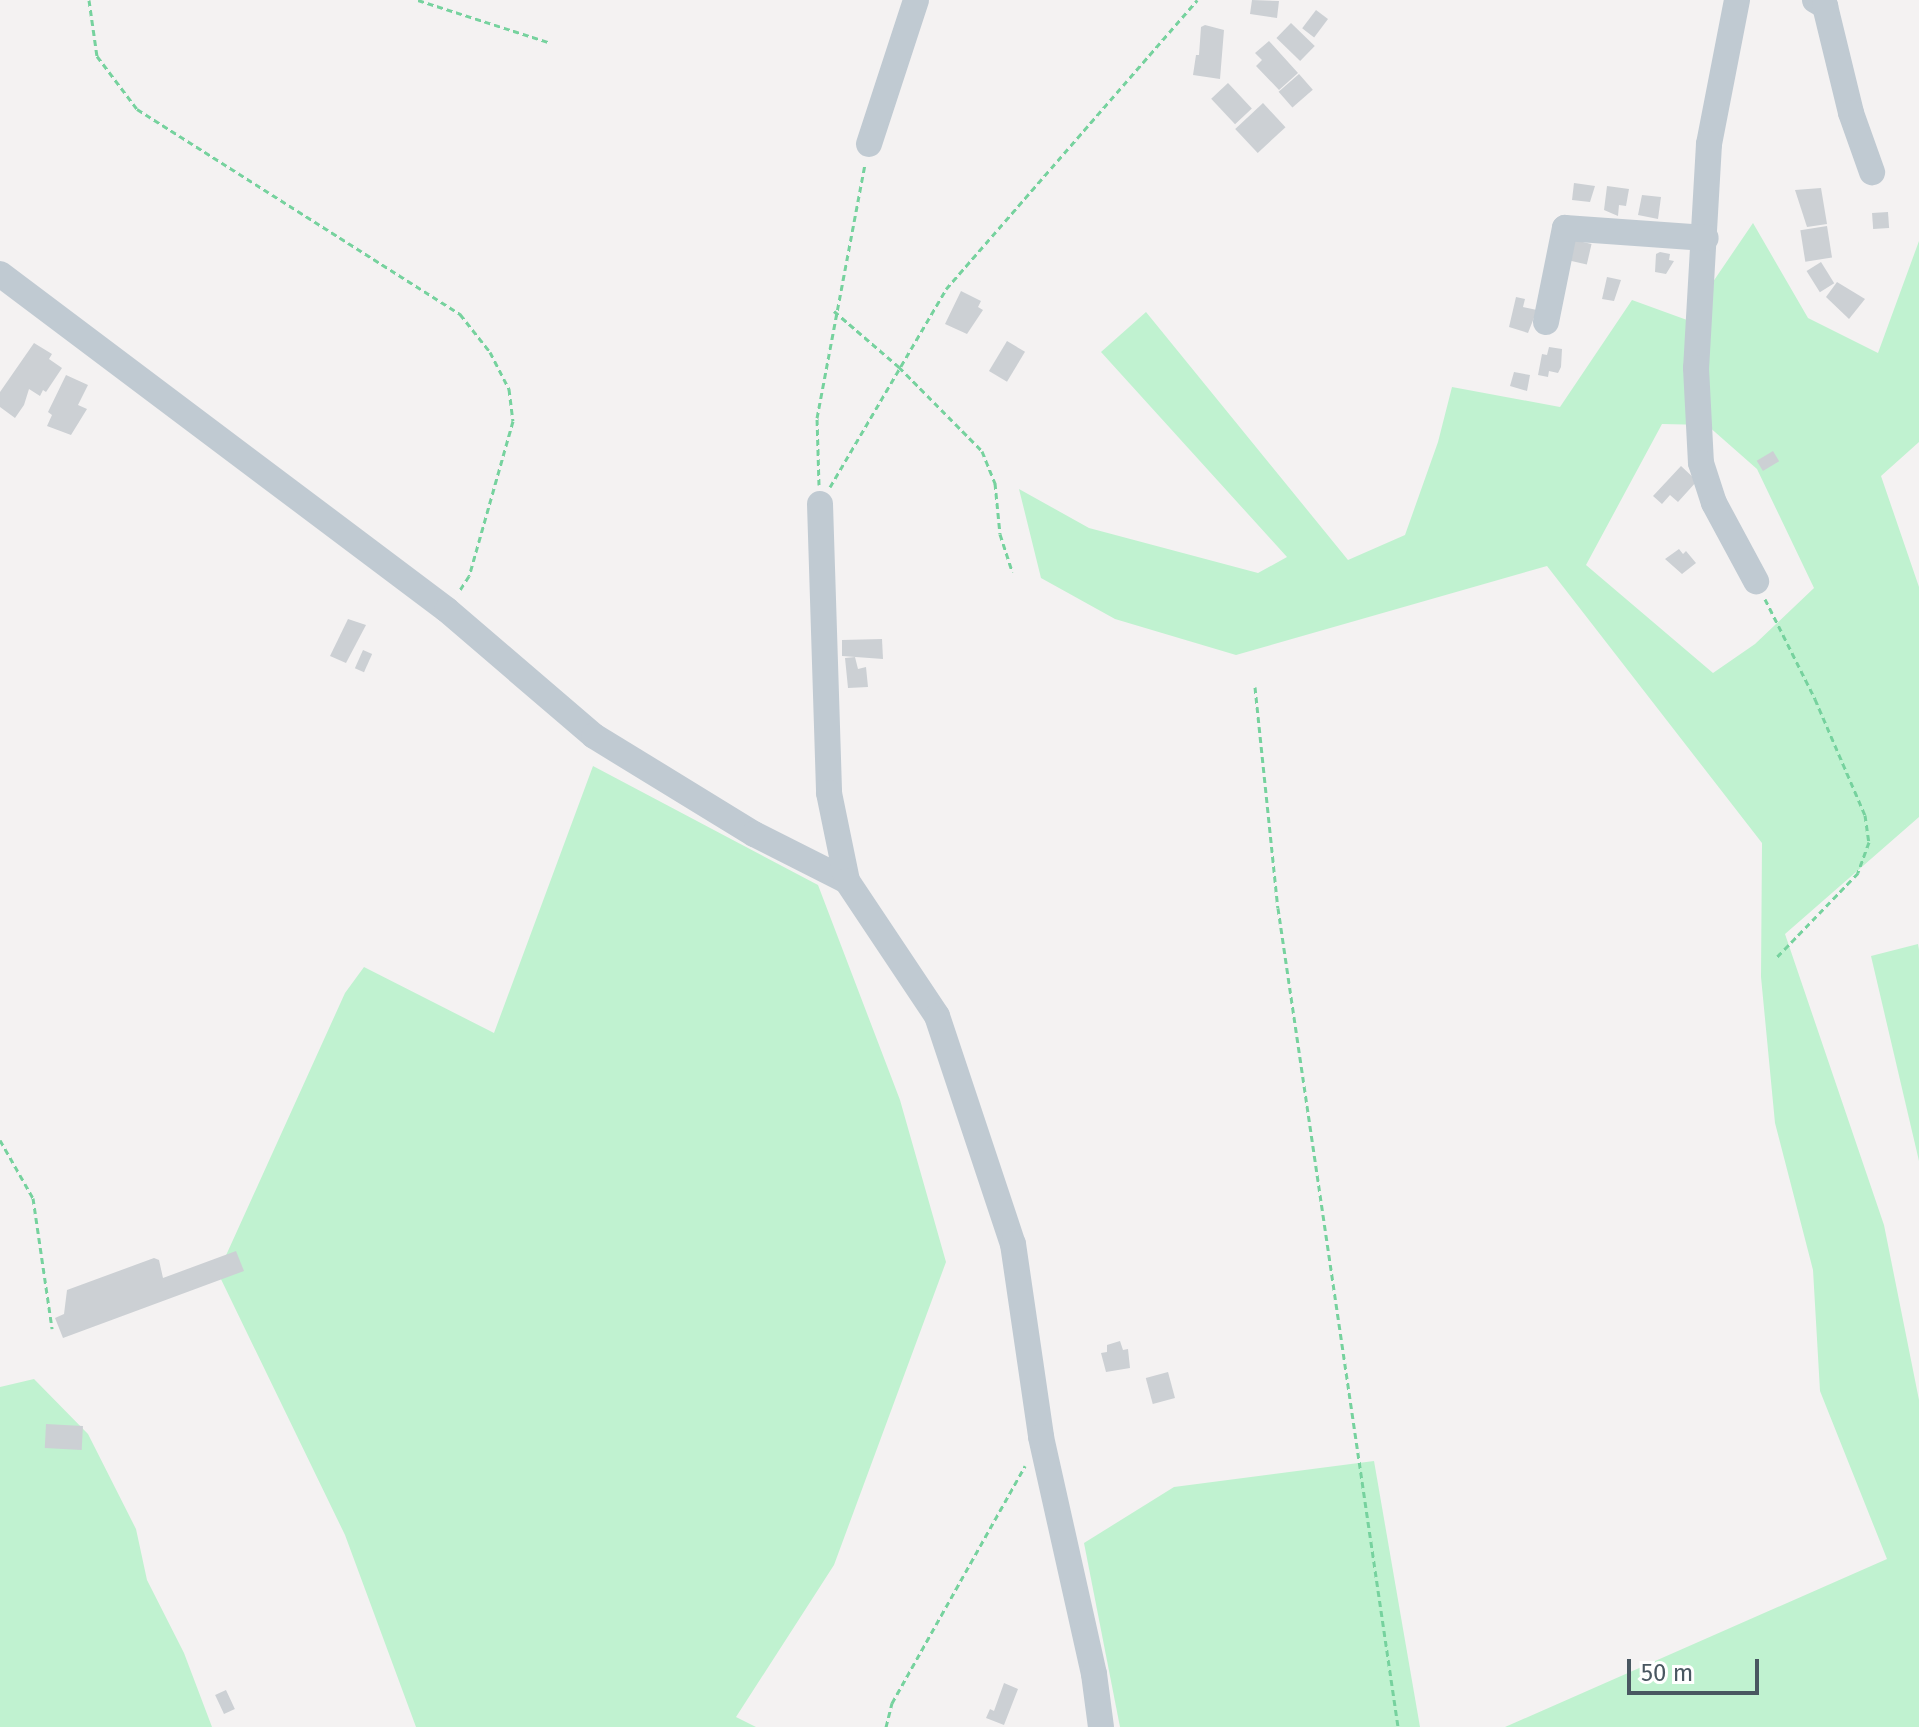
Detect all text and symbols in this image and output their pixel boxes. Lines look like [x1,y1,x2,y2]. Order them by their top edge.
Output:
scale bar [1631,1643,1763,1693]
text: 50 m [1641,1659,1693,1687]

